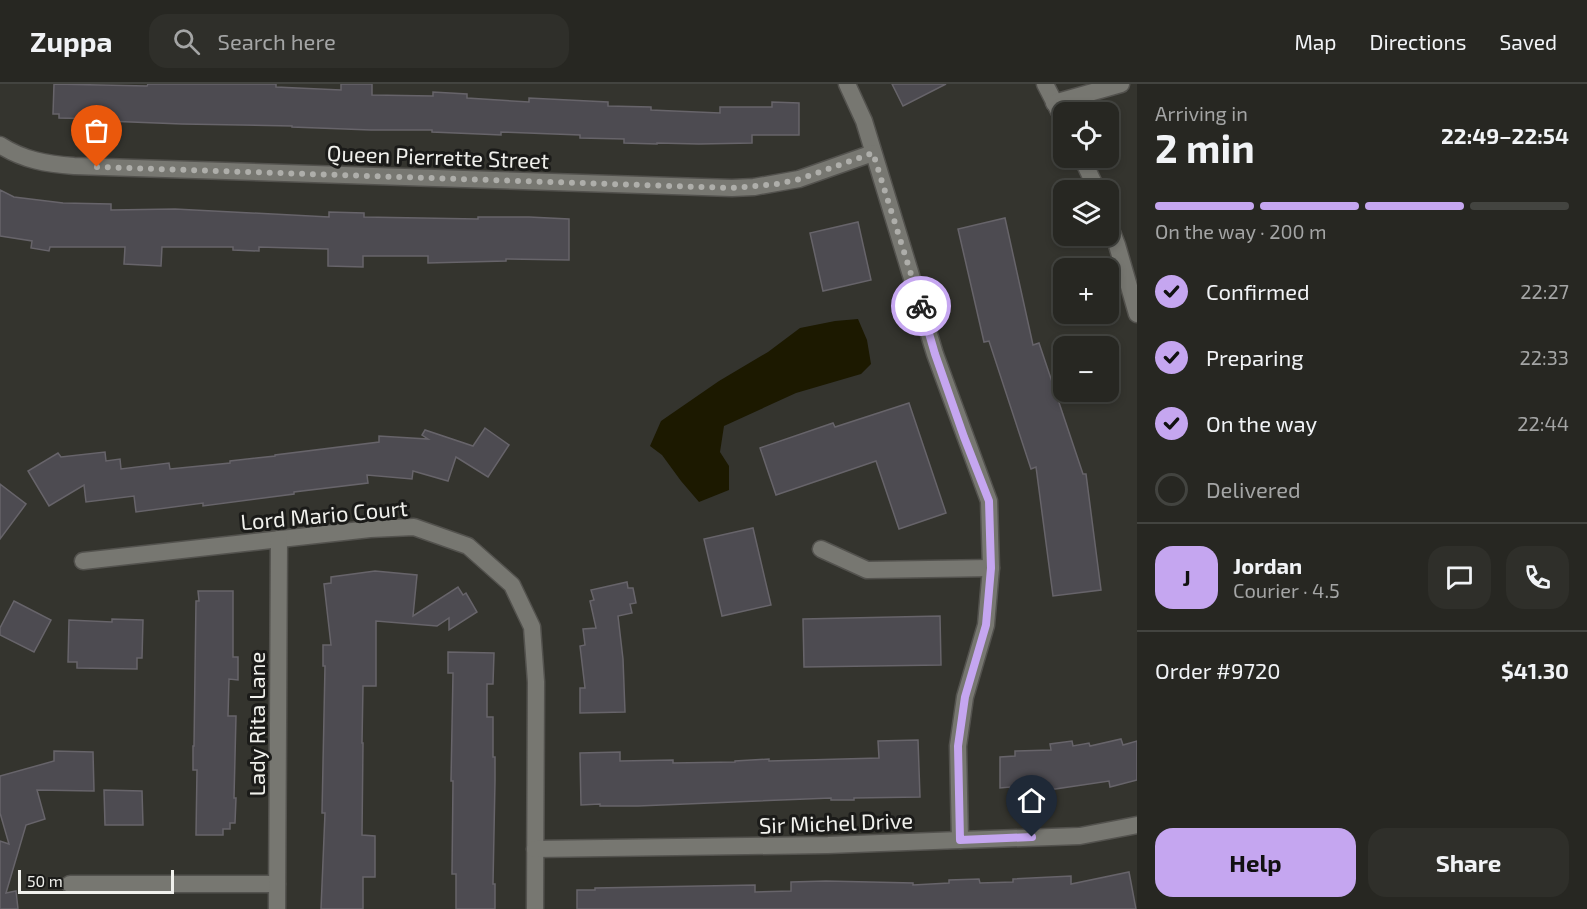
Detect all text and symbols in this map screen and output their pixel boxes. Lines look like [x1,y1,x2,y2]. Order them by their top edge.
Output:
search box [149,14,569,68]
text: Zuppa [30,24,113,58]
icon: search [170,25,203,58]
text: Search here [218,28,336,54]
text: Map [1294,29,1337,54]
text: Directions [1370,29,1466,54]
text: Saved [1499,29,1557,54]
text: Arriving in [1155,101,1248,125]
map controls [1053,102,1119,402]
button: locate [1053,102,1119,168]
pin [71,105,122,167]
icon: bag [80,114,113,147]
text: 22:49–22:54 [1441,122,1569,148]
text: 2 min [1155,124,1255,171]
street label: Queen Pierrette Street [326,139,550,174]
button: layers [1053,180,1119,246]
text: On the way · 200 m [1155,219,1327,243]
button: + [1053,258,1119,324]
icon: check [1155,275,1188,308]
courier [891,276,951,336]
text: Confirmed [1206,278,1310,304]
text: 22:27 [1520,279,1569,303]
icon: bike [905,290,938,323]
button: − [1053,336,1119,402]
icon: check [1155,341,1188,374]
text: Preparing [1206,344,1304,370]
text: 22:33 [1520,345,1569,369]
icon: check [1155,407,1188,440]
text: On the way [1206,410,1317,436]
text: 22:44 [1517,411,1569,435]
text: Delivered [1206,476,1301,502]
street label: Lord Mario Court [239,494,409,534]
button: chat [1428,546,1491,609]
button: phone [1506,546,1569,609]
text: Jordan [1233,552,1302,578]
text: J [1182,564,1191,590]
text: Courier · 4.5 [1233,578,1340,602]
street label: Lady Rita Lane [243,652,269,796]
text: Order #9720 [1155,657,1281,683]
text: $41.30 [1501,657,1569,683]
pin [1006,775,1057,837]
icon: home [1015,784,1048,817]
street label: Sir Michel Drive [758,806,914,838]
button: Help [1155,828,1356,897]
button: Share [1368,828,1569,897]
scale bar [18,867,174,894]
text: 50 m [27,871,63,890]

